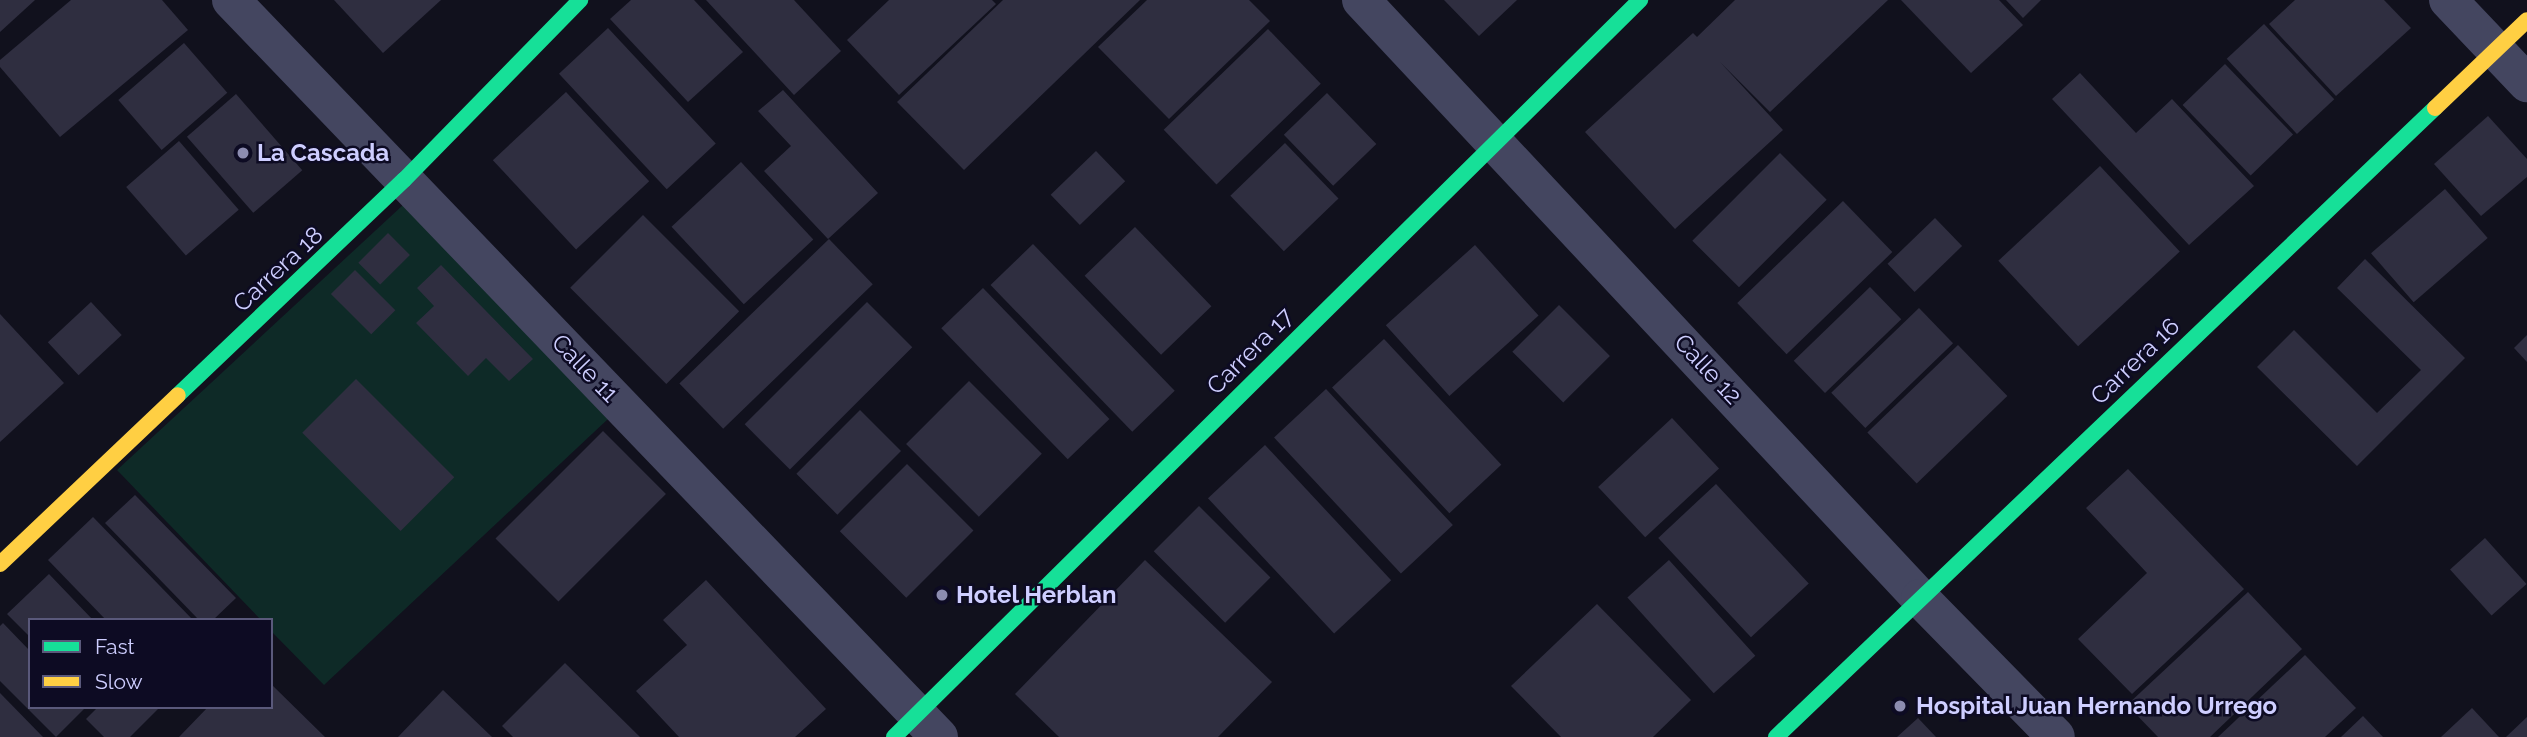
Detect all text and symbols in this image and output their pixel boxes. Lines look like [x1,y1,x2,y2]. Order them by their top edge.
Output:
place label: La Cascada [257,139,389,167]
marker: La Cascada [235,145,251,161]
street label: Carrera 18 [227,220,329,318]
street label: Carrera 17 [1201,302,1299,400]
street label: Carrera 16 [2085,312,2185,410]
street label: Calle 11 [546,328,624,408]
street label: Calle 12 [1668,328,1748,410]
place label: Hotel Herblan [956,581,1117,609]
marker: Hotel Herblan [934,587,950,603]
legend [28,618,273,709]
text: Fast [95,634,135,659]
text: Slow [95,669,143,694]
place label: Hospital Juan Hernando Urrego [1916,692,2278,720]
marker: Hospital Juan Hernando Urrego [1890,696,1910,716]

